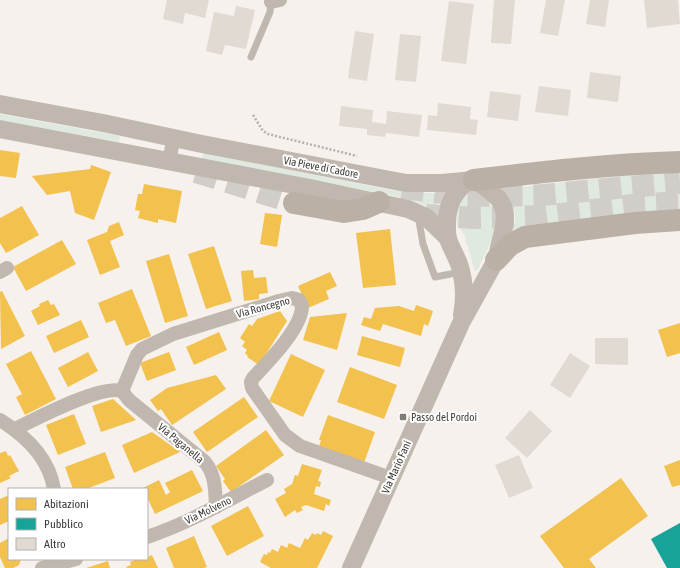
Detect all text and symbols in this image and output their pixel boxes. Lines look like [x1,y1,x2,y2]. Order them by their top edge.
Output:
street label: Via Pieve di Cadore [283,154,359,180]
street label: Via Roncegno [235,294,291,320]
place label: Passo del Pordoi [411,411,477,423]
marker: Passo del Pordoi [398,412,408,422]
street label: Via Paganella [156,420,206,466]
street label: Via Mario Fani [379,439,413,495]
legend [8,488,148,560]
street label: Via Molveno [183,494,233,526]
text: Abitazioni [44,497,89,511]
text: Pubblico [44,517,83,531]
text: Altro [44,537,66,551]

